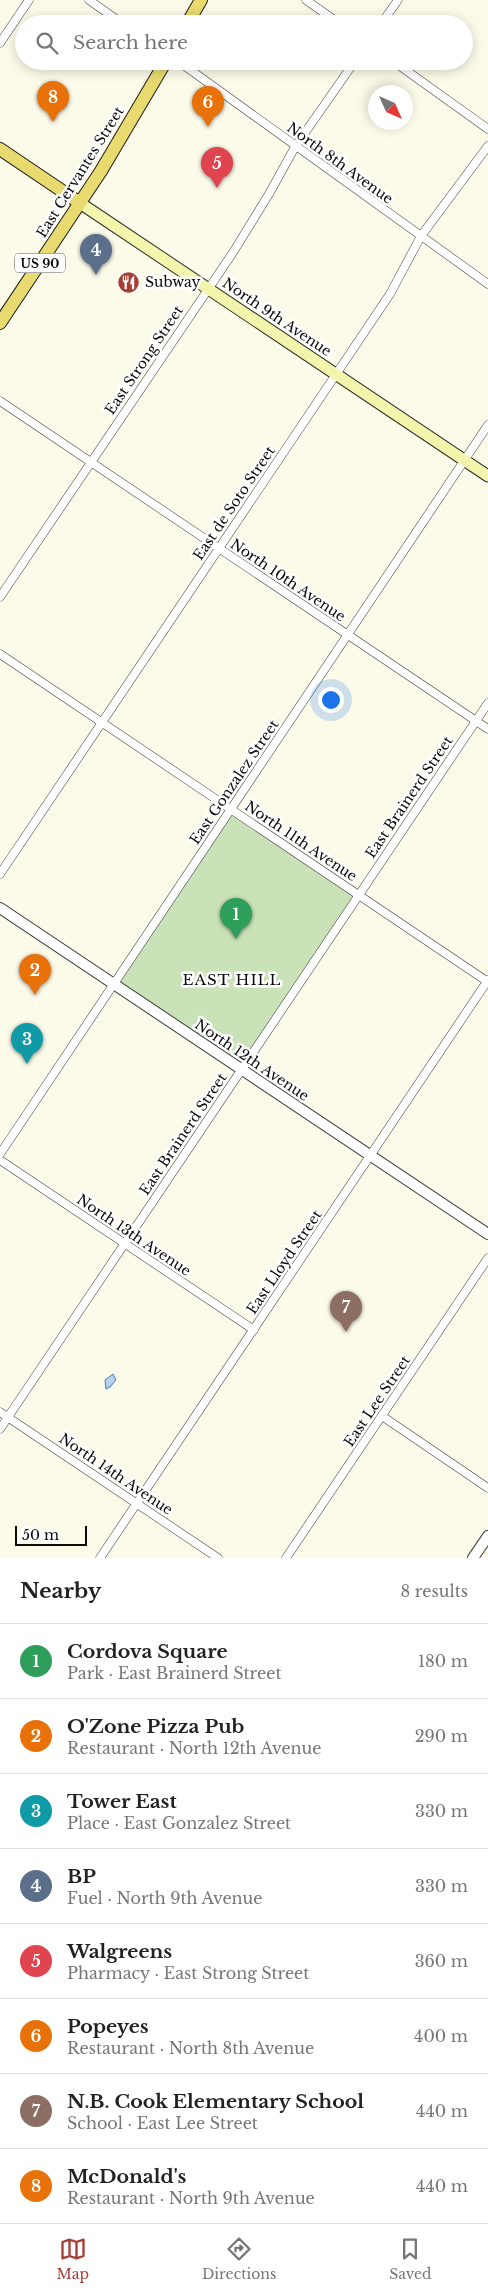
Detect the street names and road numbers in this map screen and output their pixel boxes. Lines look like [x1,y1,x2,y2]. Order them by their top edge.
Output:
street label: East Cervantes Street [32,103,128,241]
street label: North 8th Avenue [283,118,397,208]
road number: US 90 [15,254,65,272]
street label: North 9th Avenue [219,274,335,360]
street label: East Strong Street [101,302,188,418]
street label: East de Soto Street [189,442,279,564]
street label: North 10th Avenue [227,535,349,625]
street label: East Gonzalez Street [186,716,283,848]
street label: East Brainerd Street [361,732,457,861]
street label: North 11th Avenue [242,797,360,885]
street label: North 12th Avenue [192,1015,312,1105]
street label: East Brainerd Street [135,1069,231,1198]
street label: North 13th Avenue [74,1190,194,1280]
street label: East Lloyd Street [243,1206,326,1317]
street label: East Lee Street [340,1351,414,1450]
street label: North 14th Avenue [56,1429,176,1519]

